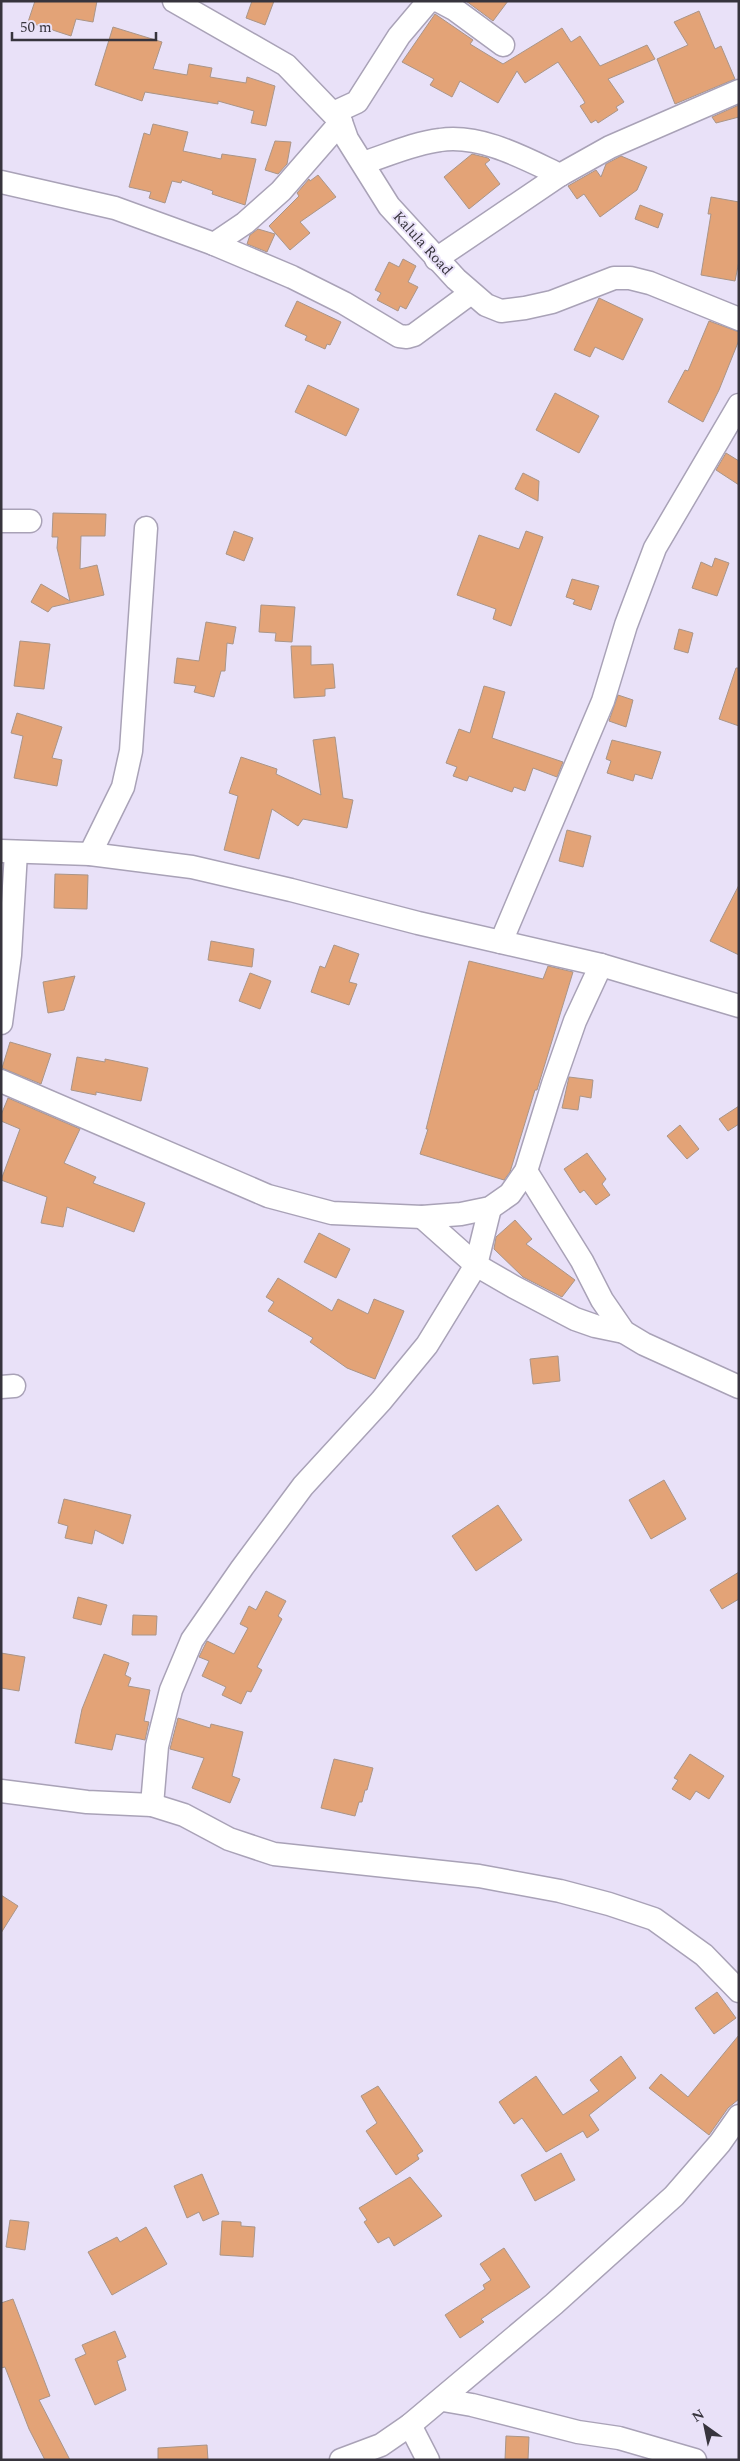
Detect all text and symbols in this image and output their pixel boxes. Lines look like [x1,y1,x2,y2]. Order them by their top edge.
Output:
scale bar [12,10,156,42]
text: 50 m [20,16,52,39]
street label: Kalula Road [387,206,458,281]
north arrow [680,2401,730,2451]
text: N [688,2404,709,2427]

